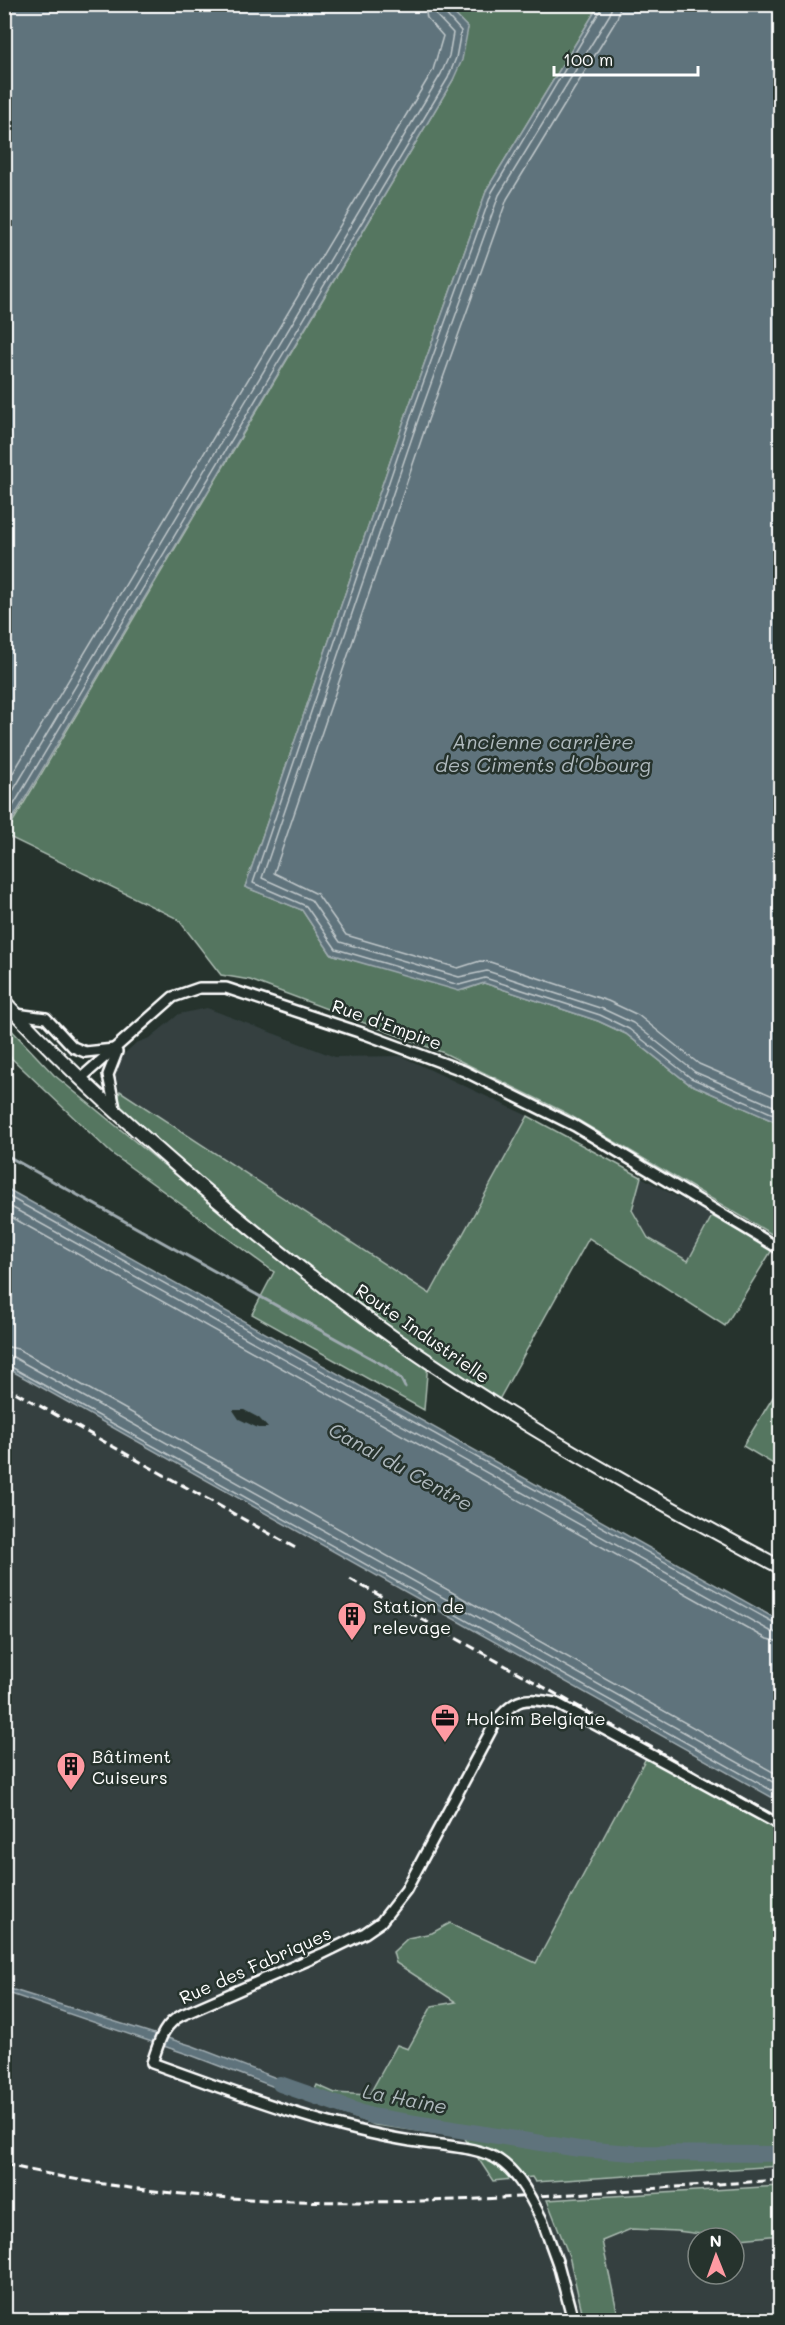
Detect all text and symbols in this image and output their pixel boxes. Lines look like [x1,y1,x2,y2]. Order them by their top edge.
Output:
scale bar [554,39,698,77]
text: 100 m [563,47,613,71]
water label: Ancienne carrière des Ciments d'Obourg [435,728,651,777]
street label: Rue d'Empire [329,993,445,1055]
street label: Route Industrielle [351,1278,495,1388]
water label: Canal du Centre [324,1416,478,1516]
place label: Station de relevage [373,1594,465,1639]
building icon: Station de relevage [336,1600,368,1642]
office icon: Holcim Belgique [429,1702,461,1744]
place label: Holcim Belgique [466,1706,606,1730]
place label: Bâtiment Cuiseurs [92,1744,171,1789]
building icon: Bâtiment Cuiseurs [55,1750,87,1792]
street label: Rue des Fabriques [175,1921,335,2009]
water label: La Haine [360,2077,450,2119]
north arrow [686,2226,746,2286]
text: N [709,2230,722,2251]

